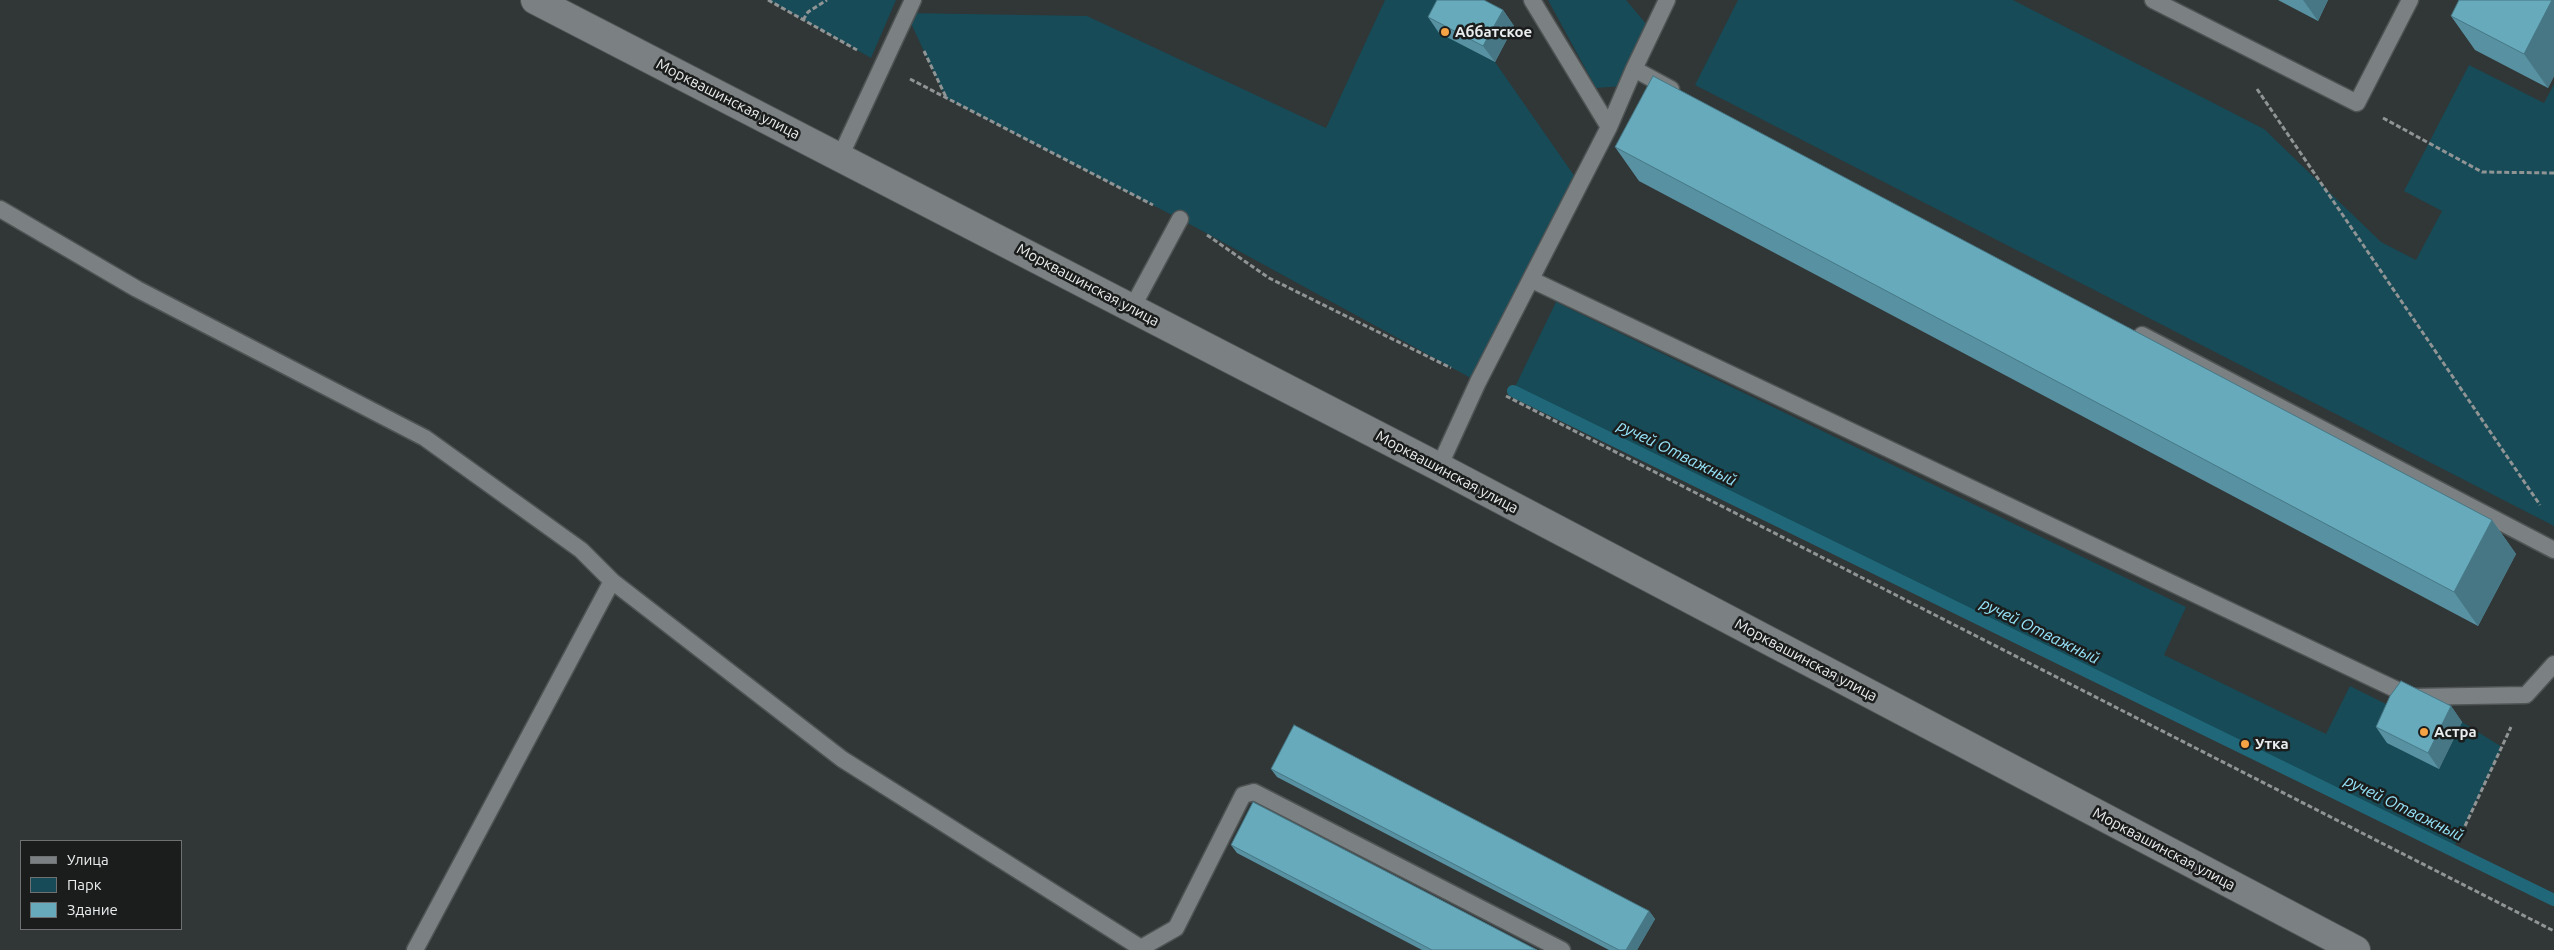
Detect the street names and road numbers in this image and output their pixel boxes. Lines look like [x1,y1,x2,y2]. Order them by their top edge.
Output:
street label: Морквашинская улица [653,55,803,143]
street label: Морквашинская улица [1014,240,1162,330]
street label: Морквашинская улица [1373,427,1521,517]
street label: Морквашинская улица [1732,615,1880,705]
street label: Морквашинская улица [2090,804,2238,894]

